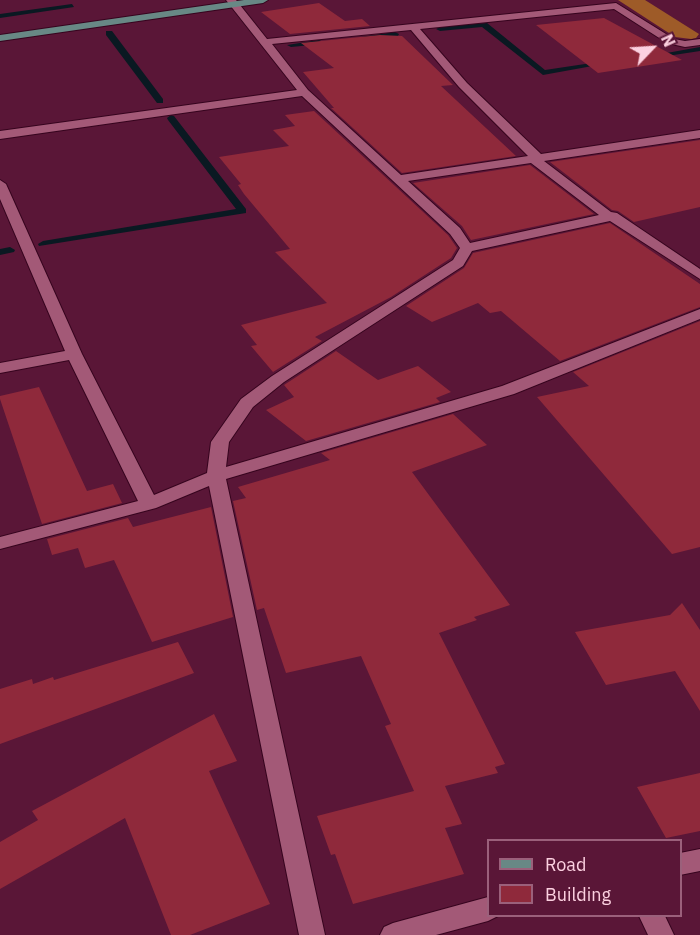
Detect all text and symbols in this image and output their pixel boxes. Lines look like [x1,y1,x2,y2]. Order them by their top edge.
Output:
north arrow [622,18,682,78]
text: N [657,31,680,50]
legend [487,839,682,917]
text: Road [545,853,586,876]
text: Building [545,883,611,906]

